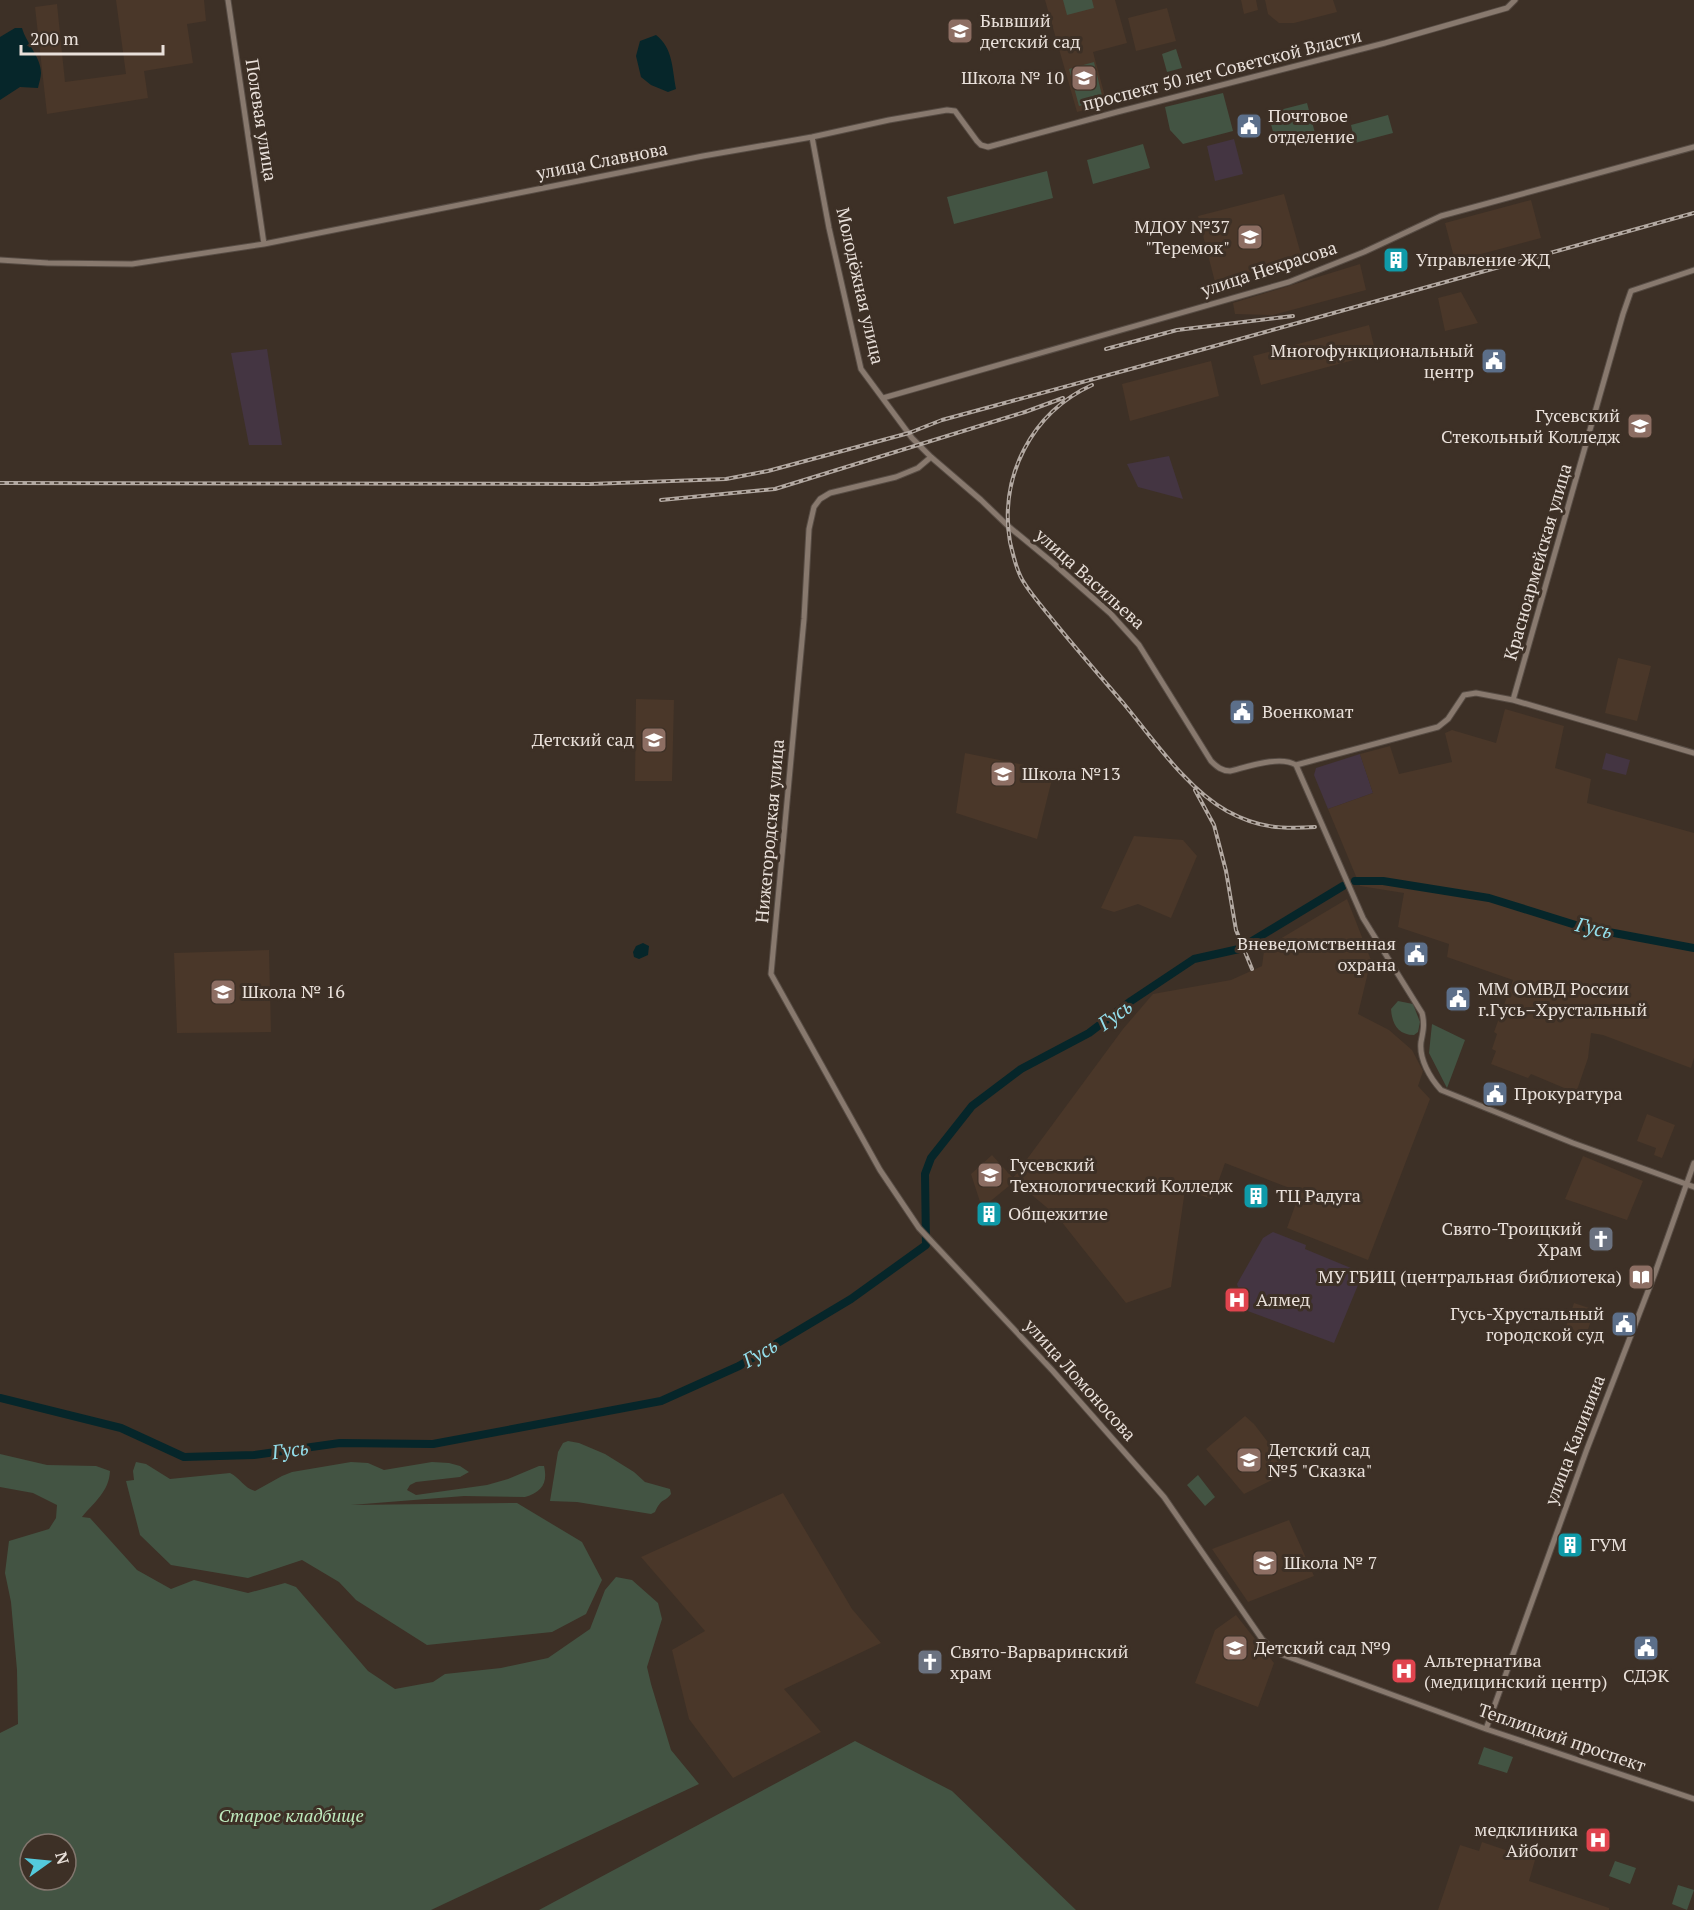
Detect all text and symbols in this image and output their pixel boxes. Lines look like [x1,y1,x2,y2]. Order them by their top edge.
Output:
place label: Бывший детский сад [980,8,1081,53]
school or university icon: Бывший детский сад [945,16,975,46]
scale bar [21,18,164,56]
street label: проспект 50 лет Советской Власти [1080,23,1364,115]
text: 200 m [30,26,79,50]
street label: Полевая улица [240,57,283,183]
school or university icon: Школа № 10 [1069,63,1099,93]
place label: Школа № 10 [961,65,1064,89]
place label: Почтовое отделение [1268,103,1355,148]
public building icon: Почтовое отделение [1234,111,1264,141]
street label: улица Славнова [533,136,669,185]
street label: Молодёжная улица [831,205,891,366]
place label: МДОУ №37 "Теремок" [1134,214,1230,259]
school or university icon: МДОУ №37 "Теремок" [1235,222,1265,252]
street label: улица Некрасова [1197,235,1340,302]
building icon: Управление ЖД [1381,245,1411,275]
place label: Управление ЖД [1416,247,1551,271]
place label: Многофункциональный центр [1271,338,1474,383]
public building icon: Многофункциональный центр [1479,346,1509,376]
place label: Гусевский Стекольный Колледж [1441,403,1620,448]
school or university icon: Гусевский Стекольный Колледж [1625,411,1655,441]
street label: Красноармейская улица [1497,461,1577,663]
street label: улица Васильева [1030,522,1151,634]
public building icon: Военкомат [1227,697,1257,727]
place label: Военкомат [1262,699,1354,723]
school or university icon: Детский сад [639,725,669,755]
place label: Детский сад [532,727,634,751]
street label: Нижегородская улица [749,738,789,924]
school or university icon: Школа №13 [988,759,1018,789]
place label: Школа №13 [1022,761,1121,785]
water label: Гусь [1572,910,1615,945]
place label: Вневедомственная охрана [1237,931,1396,976]
public building icon: Вневедомственная охрана [1401,939,1431,969]
place label: ММ ОМВД России г.Гусь–Хрустальный [1478,976,1647,1021]
school or university icon: Школа № 16 [208,977,238,1007]
place label: Школа № 16 [242,979,345,1003]
public building icon: ММ ОМВД России г.Гусь–Хрустальный [1443,984,1473,1014]
water label: Гусь [1091,993,1138,1037]
public building icon: Прокуратура [1480,1079,1510,1109]
place label: Прокуратура [1514,1081,1623,1105]
place label: Гусевский Технологический Колледж [1010,1152,1233,1197]
school or university icon: Гусевский Технологический Колледж [975,1160,1005,1190]
building icon: ТЦ Радуга [1241,1181,1271,1211]
place label: ТЦ Радуга [1276,1183,1361,1207]
building icon: Общежитие [974,1199,1004,1229]
place label: Общежитие [1008,1201,1108,1225]
place label: Свято-Троицкий Храм [1441,1216,1582,1261]
church icon: Свято-Троицкий Храм [1586,1224,1616,1254]
library icon: МУ ГБИЦ (центральная библиотека) [1626,1262,1656,1292]
place label: МУ ГБИЦ (центральная библиотека) [1318,1264,1622,1288]
hospital icon: Алмед [1222,1285,1252,1315]
place label: Алмед [1256,1287,1310,1311]
place label: Гусь-Хрустальный городской суд [1450,1301,1604,1346]
public building icon: Гусь-Хрустальный городской суд [1609,1309,1639,1339]
street label: улица Ломоносова [1019,1312,1142,1445]
water label: Гусь [736,1332,782,1374]
street label: улица Калинина [1538,1371,1610,1509]
water label: Гусь [269,1434,310,1466]
place label: Детский сад №5 "Сказка" [1268,1437,1373,1482]
school or university icon: Детский сад №5 "Сказка" [1234,1445,1264,1475]
building icon: ГУМ [1555,1530,1585,1560]
place label: ГУМ [1590,1532,1627,1556]
school or university icon: Школа № 7 [1250,1548,1280,1578]
place label: Школа № 7 [1284,1550,1377,1574]
school or university icon: Детский сад №9 [1220,1633,1250,1663]
public building icon: СДЭК [1631,1633,1661,1663]
place label: Детский сад №9 [1254,1635,1391,1659]
place label: Свято-Варваринский храм [950,1639,1128,1684]
church icon: Свято-Варваринский храм [915,1647,945,1677]
place label: Альтернатива (медицинский центр) [1424,1648,1607,1693]
hospital icon: Альтернатива (медицинский центр) [1389,1656,1419,1686]
place label: СДЭК [1623,1663,1669,1687]
street label: Теплицкий проспект [1475,1697,1650,1777]
park label: Старое кладбище [218,1803,364,1827]
place label: медклиника Айболит [1474,1817,1578,1862]
hospital icon: медклиника Айболит [1583,1825,1613,1855]
north arrow [18,1832,78,1892]
text: N [50,1849,75,1867]

